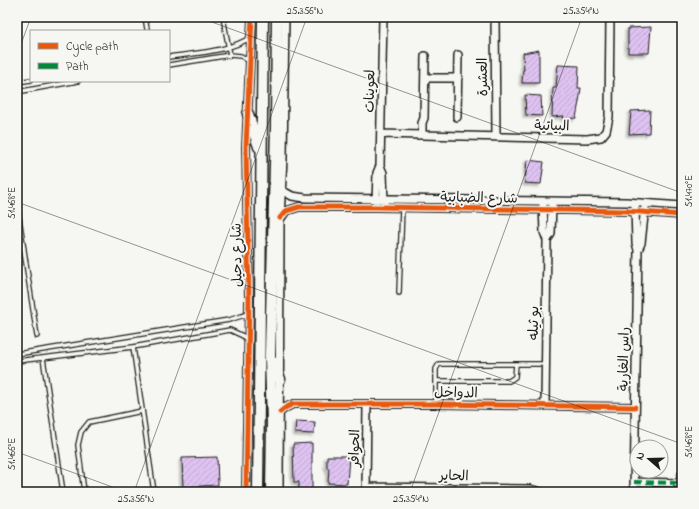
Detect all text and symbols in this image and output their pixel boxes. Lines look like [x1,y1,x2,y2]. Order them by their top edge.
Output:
text: 25.356°N [287,4,323,19]
text: 25.354°N [563,4,599,19]
legend [30,30,170,82]
text: Cycle path [66,38,118,57]
street label: العشرة [473,57,494,97]
text: Path [66,58,89,76]
street label: لعوينات [360,69,381,113]
street label: البياتية [534,116,570,137]
text: 51.470°E [682,175,697,207]
text: 51.468°E [5,187,20,219]
street label: شارع الضبابية [440,187,518,210]
street label: شارع دحيل [226,223,249,287]
street label: بو ثيله [524,306,545,340]
street label: راس الغارية [613,327,636,391]
street label: الدواخل [434,383,478,404]
text: 51.468°E [682,426,697,458]
street label: الحوافر [345,429,366,468]
text: 51.466°E [5,438,20,470]
north arrow [629,439,669,479]
text: N [632,450,649,462]
street label: الحاير [438,466,469,487]
text: 25.356°N [118,492,154,507]
text: 25.354°N [393,492,429,507]

